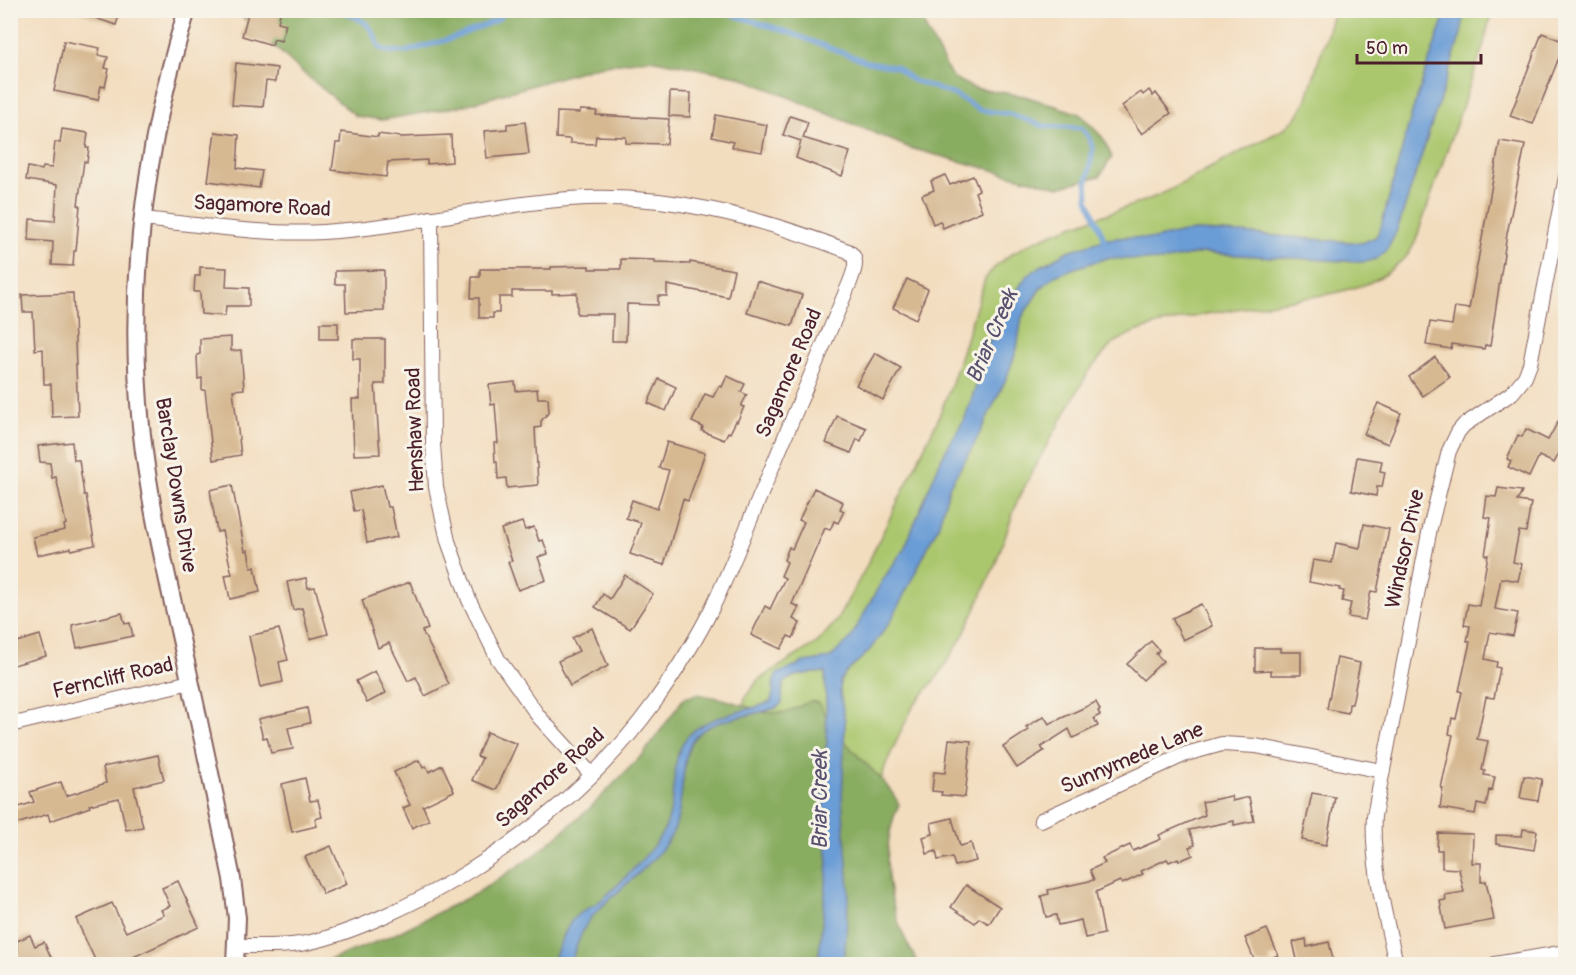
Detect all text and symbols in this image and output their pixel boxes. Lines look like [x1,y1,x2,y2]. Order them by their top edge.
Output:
scale bar [1357,27,1482,65]
text: 50 m [1366,37,1408,60]
street label: Sagamore Road [193,189,331,223]
water label: Briar Creek [960,283,1025,387]
street label: Sagamore Road [750,304,828,442]
street label: Henshaw Road [399,367,431,493]
street label: Barclay Downs Drive [149,396,203,575]
street label: Windsor Drive [1379,486,1431,611]
street label: Ferncliff Road [50,651,176,705]
street label: Sunnymede Lane [1056,715,1208,800]
street label: Sagamore Road [490,722,610,834]
water label: Briar Creek [806,749,834,849]

